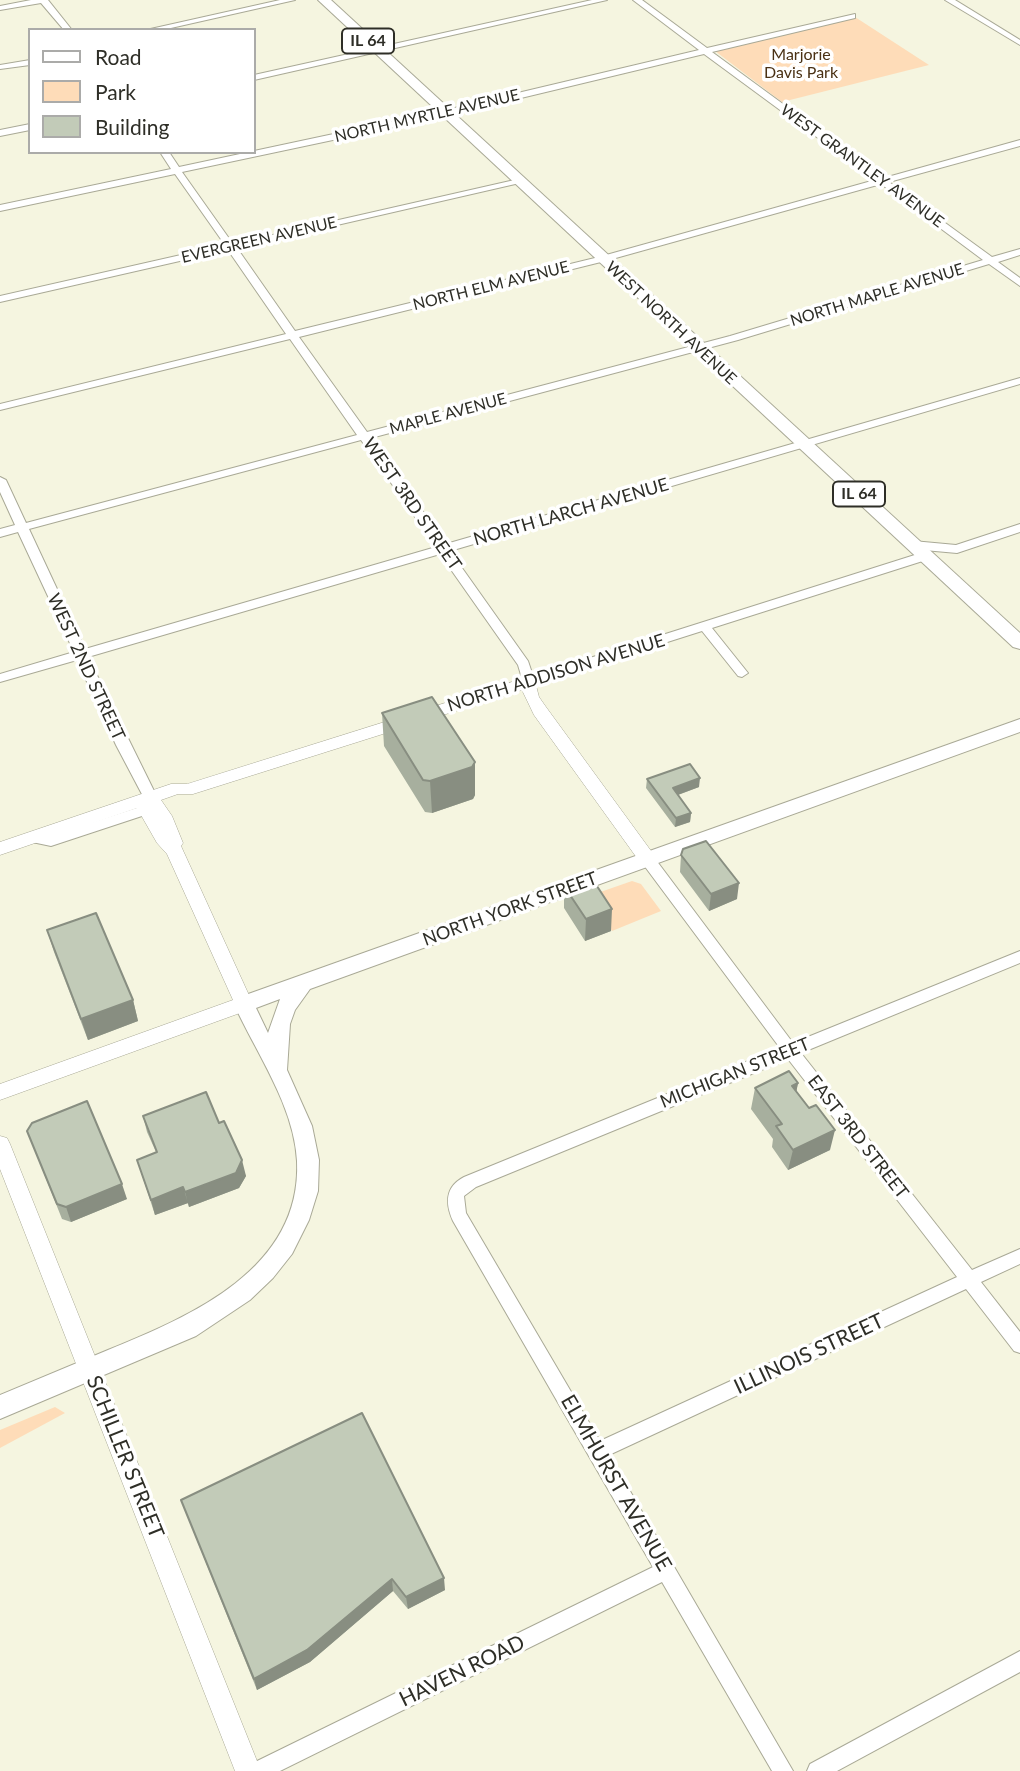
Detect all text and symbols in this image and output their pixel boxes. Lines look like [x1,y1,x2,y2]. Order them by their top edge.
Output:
legend [28,28,256,154]
road number: IL 64 [342,28,394,54]
text: Road [95,44,142,69]
park label: Marjorie Davis Park [764,45,838,83]
text: Park [95,79,136,104]
street label: NORTH MYRTLE AVENUE [333,85,521,147]
street label: WEST GRANTLEY AVENUE [777,100,947,232]
text: Building [95,114,170,139]
street label: EVERGREEN AVENUE [179,213,339,267]
street label: NORTH ELM AVENUE [411,257,571,315]
street label: WEST NORTH AVENUE [602,257,740,389]
street label: NORTH MAPLE AVENUE [788,259,966,331]
street label: MAPLE AVENUE [388,389,508,439]
street label: WEST 3RD STREET [358,433,466,575]
street label: NORTH LARCH AVENUE [471,474,671,550]
road number: IL 64 [833,481,885,506]
street label: WEST 2ND STREET [42,590,130,744]
street label: NORTH ADDISON AVENUE [445,630,667,716]
street label: NORTH YORK STREET [420,867,600,951]
street label: MICHIGAN STREET [657,1033,813,1113]
street label: EAST 3RD STREET [803,1071,913,1203]
street label: ILLINOIS STREET [730,1308,888,1400]
street label: SCHILLER STREET [81,1372,169,1542]
street label: ELMHURST AVENUE [555,1390,677,1576]
street label: HAVEN ROAD [395,1630,529,1712]

